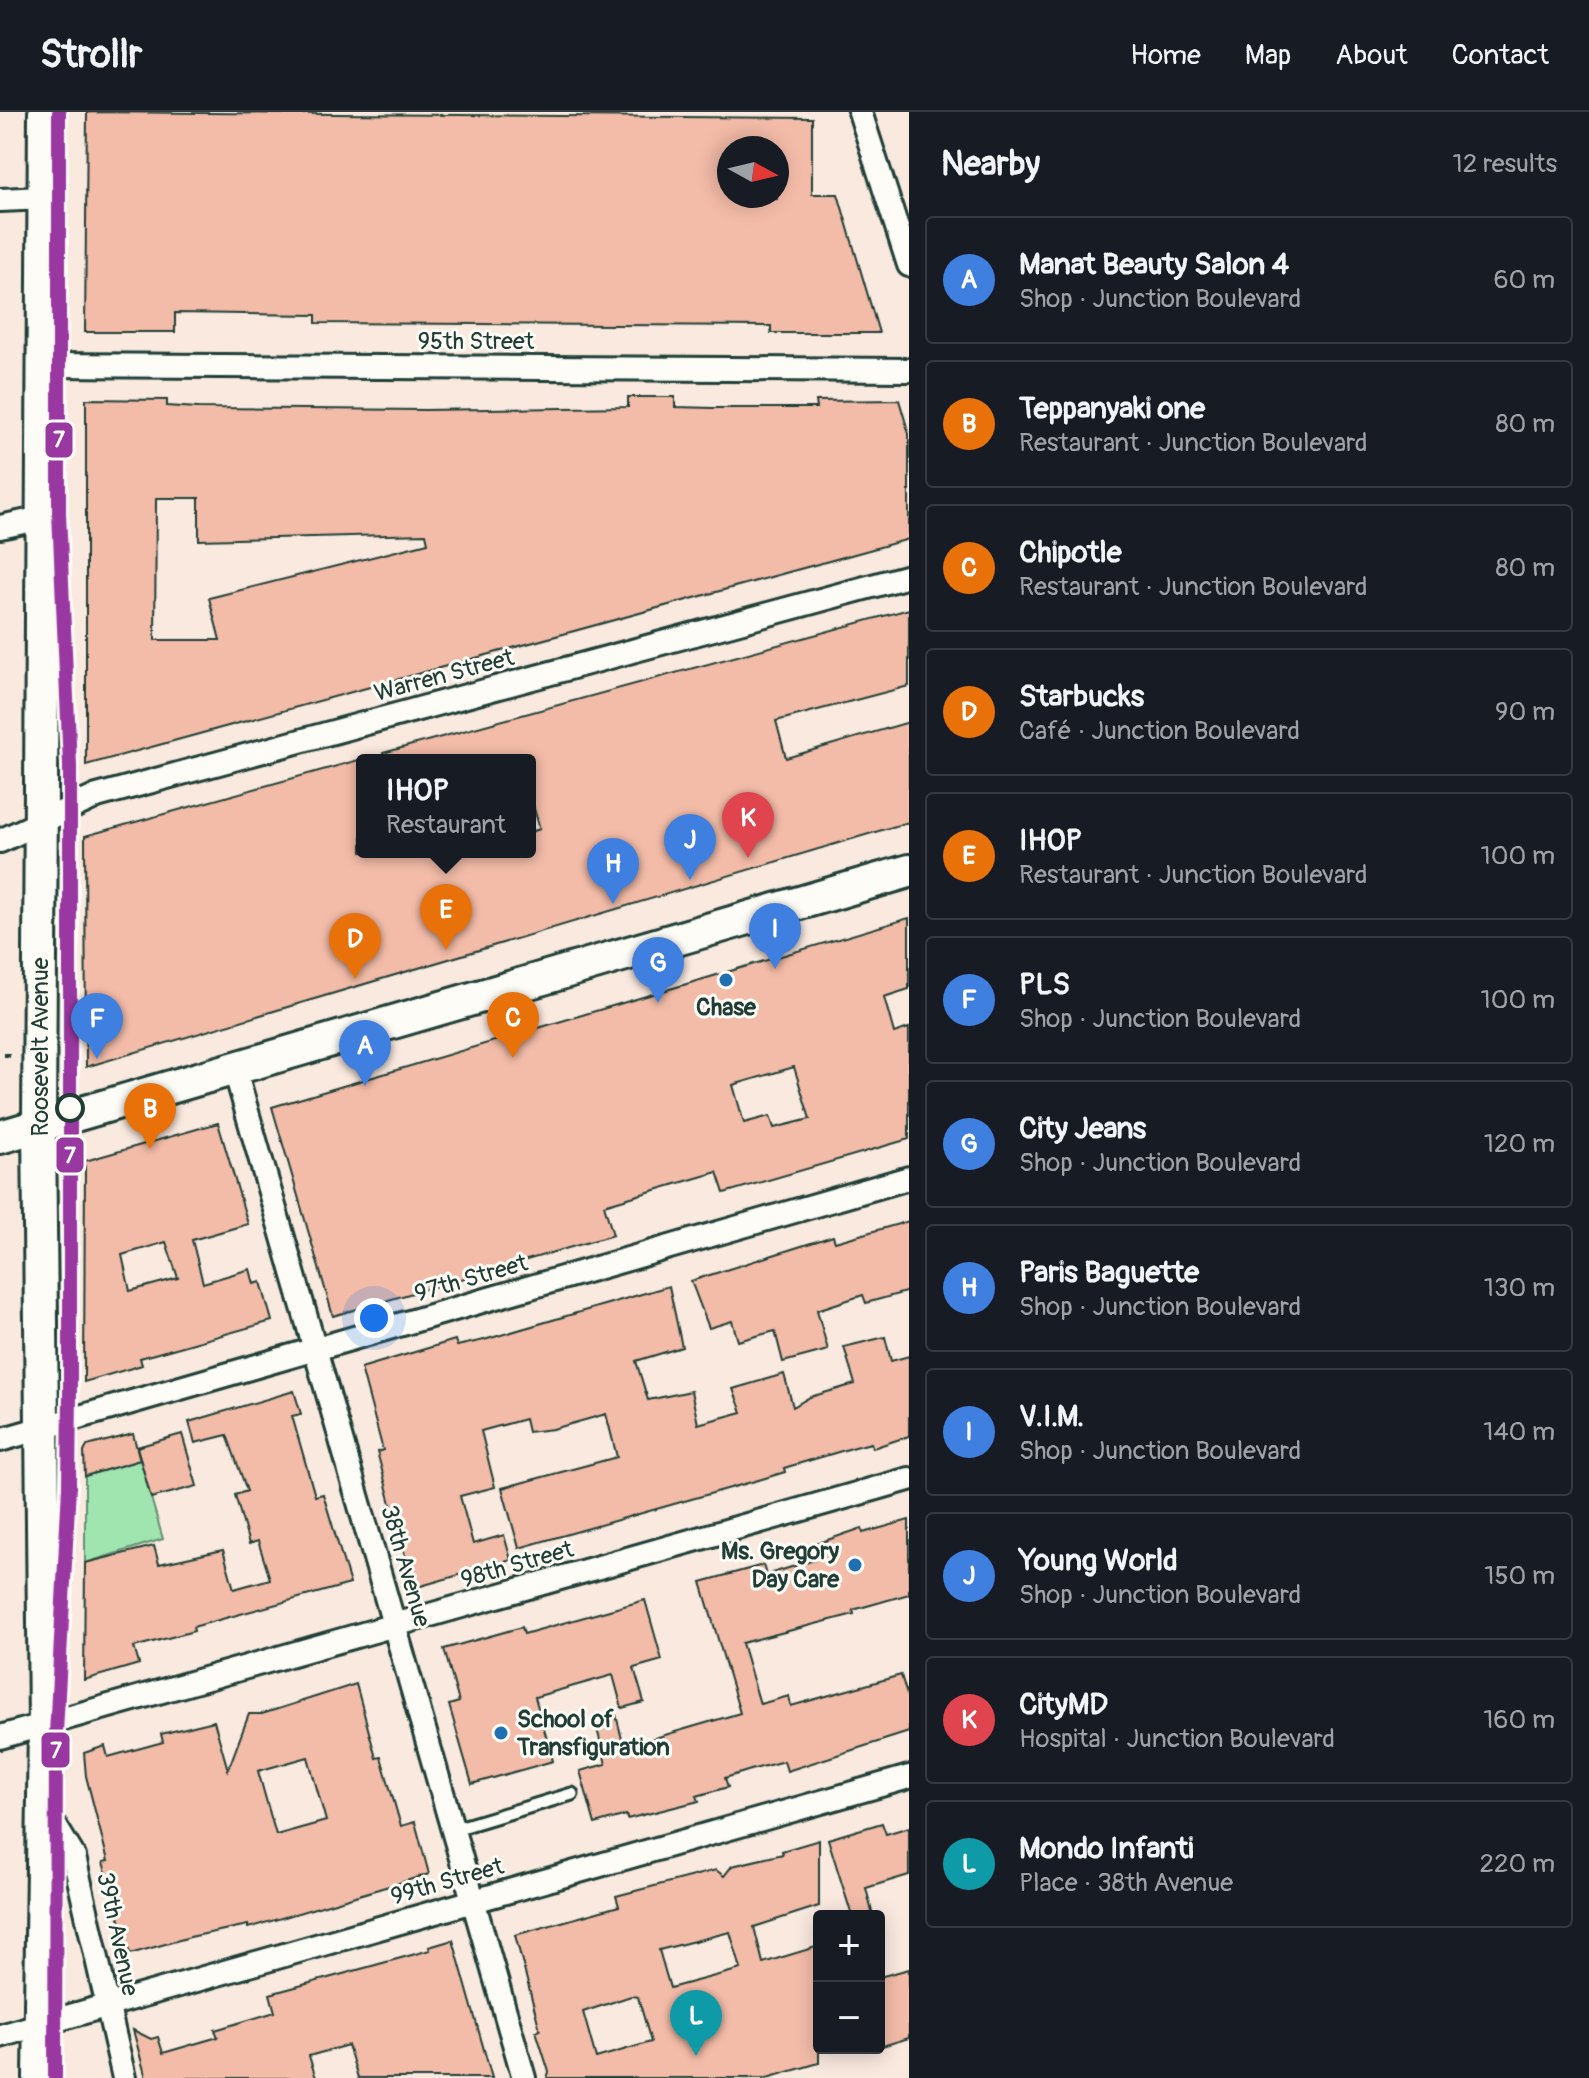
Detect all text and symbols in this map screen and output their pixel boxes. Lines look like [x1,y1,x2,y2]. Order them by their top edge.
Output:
text: Strollr [40,31,142,79]
text: Home [1130,38,1201,73]
text: Map [1245,38,1291,73]
text: About [1335,38,1408,73]
text: Contact [1452,38,1549,73]
north arrow [717,136,789,208]
text: Nearby [941,143,1040,186]
text: 12 results [1453,148,1557,180]
text: Manat Beauty Salon 4 [1019,246,1289,283]
text: A [961,264,977,296]
text: 60 m [1493,264,1555,296]
text: Shop · Junction Boulevard [1019,283,1301,315]
street label: 95th Street [418,327,535,356]
text: Teppanyaki one [1019,390,1205,427]
text: B [962,408,976,440]
text: 80 m [1495,408,1555,440]
line badge: 7 [44,421,74,459]
text: 7 [53,426,65,454]
text: Restaurant · Junction Boulevard [1019,427,1368,459]
text: Chipotle [1019,534,1122,571]
text: C [961,552,977,584]
text: 80 m [1495,552,1555,584]
text: Restaurant · Junction Boulevard [1019,571,1368,603]
street label: Warren Street [371,643,518,708]
text: Starbucks [1019,678,1144,715]
text: D [961,696,977,728]
text: 90 m [1495,696,1555,728]
text: Café · Junction Boulevard [1019,715,1300,747]
popup [356,754,536,858]
text: IHOP [386,772,449,809]
pin: K [722,792,774,858]
text: Restaurant [386,809,506,841]
pin: J [664,814,716,880]
text: IHOP [1019,822,1082,859]
pin: H [587,838,639,904]
text: E [962,840,976,872]
text: 100 m [1481,840,1555,872]
text: Restaurant · Junction Boulevard [1019,859,1368,891]
pin: E [420,884,472,950]
pin: I [749,903,801,969]
pin: D [329,913,381,979]
pin: G [632,937,684,1003]
street label: Roosevelt Avenue [26,957,55,1137]
text: PLS [1019,966,1070,1003]
marker: Chase [717,971,735,989]
text: F [961,984,977,1016]
text: 100 m [1481,984,1555,1016]
pin: C [487,992,539,1058]
pin: F [71,993,123,1059]
place label: Chase [696,993,757,1022]
text: Shop · Junction Boulevard [1019,1003,1301,1035]
pin: A [339,1020,391,1086]
pin: B [124,1083,176,1149]
unlabelled marker [56,1094,84,1122]
text: City Jeans [1019,1110,1146,1147]
text: G [960,1128,978,1160]
text: 120 m [1484,1128,1555,1160]
line badge: 7 [55,1136,85,1174]
text: 7 [64,1142,76,1170]
text: Shop · Junction Boulevard [1019,1147,1301,1179]
street label: 97th Street [411,1248,531,1308]
text: Paris Baguette [1019,1254,1199,1291]
text: H [961,1272,977,1304]
text: 130 m [1484,1272,1555,1304]
text: Shop · Junction Boulevard [1019,1291,1301,1323]
your location [354,1298,394,1338]
text: V.I.M. [1019,1398,1084,1435]
text: I [965,1416,973,1448]
text: 140 m [1483,1416,1555,1448]
text: Shop · Junction Boulevard [1019,1435,1301,1467]
street label: 38th Avenue [374,1502,437,1631]
street label: 98th Street [458,1535,577,1594]
place label: Ms. Gregory Day Care [721,1537,840,1594]
text: Young World [1019,1542,1178,1579]
marker: Ms. Gregory Day Care [846,1556,864,1574]
text: J [963,1560,975,1592]
text: 150 m [1484,1560,1555,1592]
text: Shop · Junction Boulevard [1019,1579,1301,1611]
text: CityMD [1019,1686,1108,1723]
text: K [961,1704,977,1736]
text: 160 m [1483,1704,1555,1736]
place label: School of Transfiguration [516,1705,670,1762]
text: Hospital · Junction Boulevard [1019,1723,1335,1755]
marker: School of Transfiguration [492,1724,510,1742]
line badge: 7 [40,1731,71,1769]
text: 7 [50,1737,62,1765]
text: Mondo Infanti [1019,1830,1194,1867]
text: L [962,1848,976,1880]
text: 220 m [1479,1848,1555,1880]
street label: 99th Street [387,1851,507,1911]
text: Place · 38th Avenue [1019,1867,1233,1899]
street label: 39th Avenue [90,1870,145,1999]
map controls [813,1910,885,2054]
button: + [813,1910,885,1982]
button: − [813,1982,885,2054]
pin: L [670,1990,722,2056]

